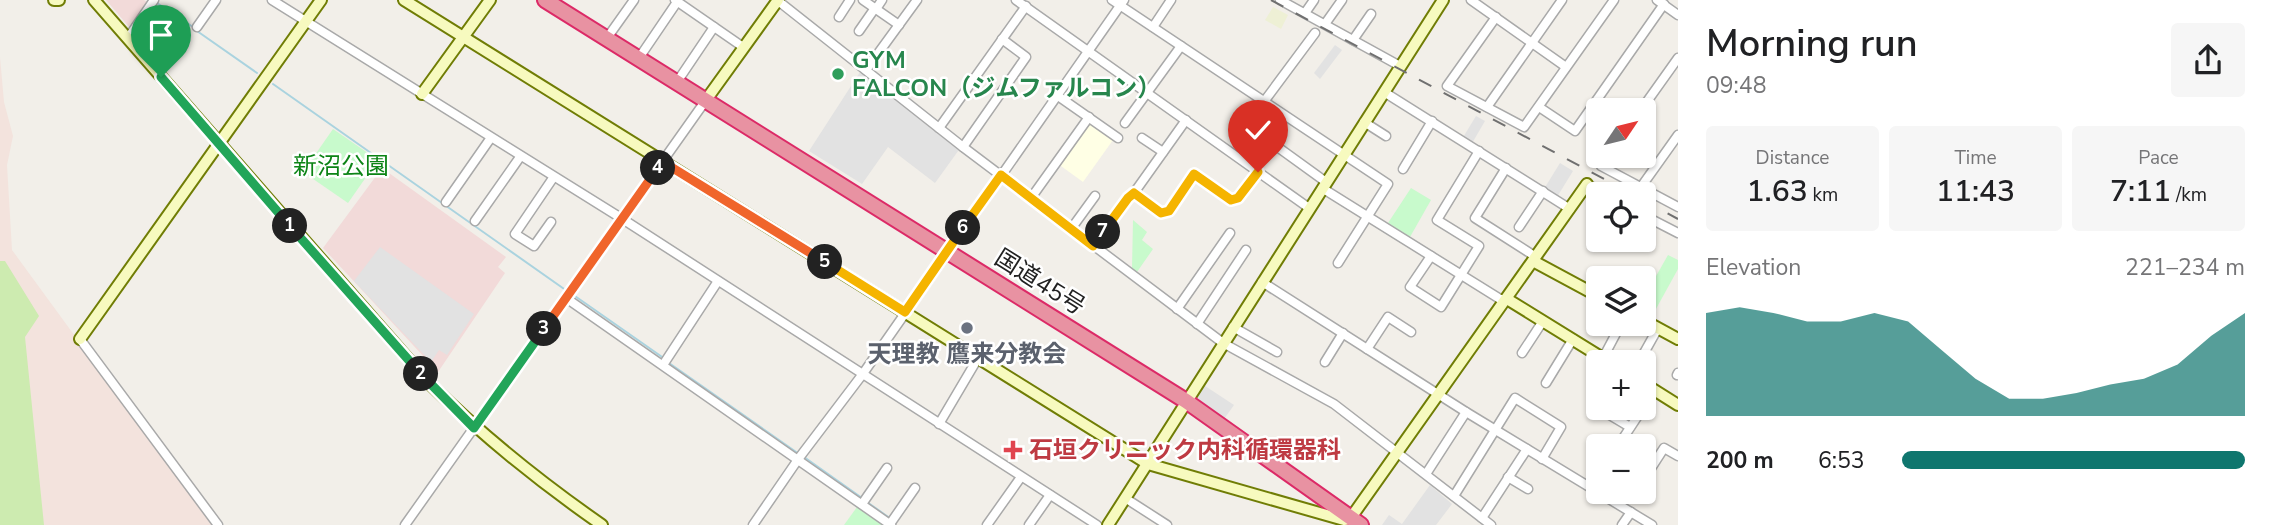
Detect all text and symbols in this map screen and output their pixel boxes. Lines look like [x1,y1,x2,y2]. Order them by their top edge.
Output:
pin [131,5,191,77]
icon: arrive [142,16,180,54]
text: Morning run [1706,18,1918,69]
button: share [2171,23,2245,97]
place label: GYM FALCON（ジムファルコン） [852,44,1161,104]
marker: GYM FALCON（ジムファルコン） [830,66,846,82]
text: 09:48 [1706,70,1766,101]
north arrow [1586,98,1656,168]
map controls [1586,98,1656,504]
pin [1228,100,1288,172]
icon: check [1239,111,1277,149]
text: Distance [1756,145,1829,171]
text: Time [1954,145,1997,171]
text: Pace [2138,145,2179,171]
park label: 新沼公園 [293,150,389,182]
pin: 4 [640,150,676,186]
text: 4 [652,154,663,180]
text: 1.63 [1747,171,1808,212]
text: 11:43 [1936,171,2015,212]
text: 7:11 [2110,171,2171,212]
button: locate [1586,182,1656,252]
text: km [1808,182,1838,208]
text: /km [2171,182,2207,208]
pin: 1 [272,208,308,244]
pin: 6 [946,210,981,246]
text: 1 [284,212,295,238]
text: 6 [957,214,968,240]
pin: 7 [1086,215,1120,250]
text: 7 [1097,218,1108,244]
street label: 国道45号 [989,242,1091,322]
pin: 5 [808,244,842,280]
text: 5 [819,248,830,274]
text: Elevation [1706,252,1801,283]
text: 221–234 m [2125,252,2245,283]
button: layers [1586,266,1656,336]
pin: 3 [526,312,562,346]
text: 3 [538,315,549,341]
marker: 天理教 鷹来分教会 [959,320,975,336]
place label: 天理教 鷹来分教会 [868,338,1066,370]
button: + [1586,350,1656,420]
pin: 2 [404,356,438,392]
text: 2 [415,360,426,386]
place label: 石垣クリニック内科循環器科 [1029,434,1341,466]
button: − [1586,434,1656,504]
marker: 石垣クリニック内科循環器科 [1003,440,1023,460]
text: 200 m [1706,445,1774,476]
text: 6:53 [1818,445,1865,476]

